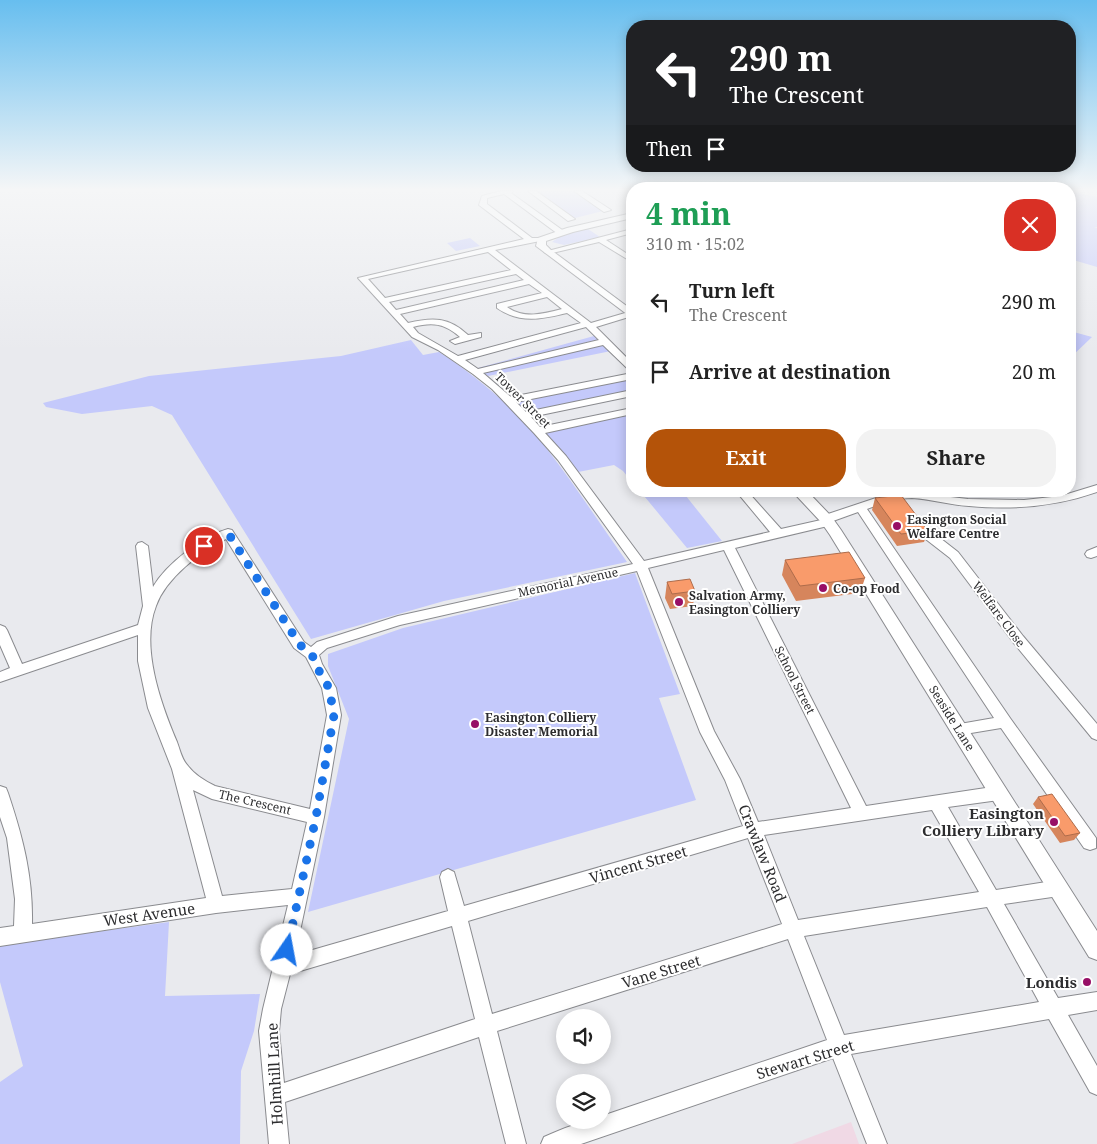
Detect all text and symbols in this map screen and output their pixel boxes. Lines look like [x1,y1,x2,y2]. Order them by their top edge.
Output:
text: 290 m [729,34,832,81]
icon: left [646,40,711,105]
text: The Crescent [729,79,864,109]
icon: arrive [702,135,730,163]
text: Then [646,136,692,162]
text: 4 min [646,193,731,234]
button: close [1004,199,1056,251]
text: 310 m · 15:02 [646,233,745,255]
text: Turn left [689,278,775,304]
icon: left [646,288,674,316]
text: 290 m [1001,289,1056,315]
text: The Crescent [689,304,787,326]
icon: arrive [646,358,674,386]
text: Arrive at destination [689,359,891,385]
text: 20 m [1012,359,1056,385]
street label: Tower Street [491,368,555,432]
button: Exit [646,429,846,487]
button: Share [856,429,1056,487]
place label: Easington Social Welfare Centre [907,511,1007,542]
marker: Easington Social Welfare Centre [891,520,903,532]
pin [183,525,225,567]
icon: arrive [190,532,218,560]
street label: Memorial Avenue [516,563,620,601]
street label: Welfare Close [969,578,1029,650]
place label: Co-op Food [833,580,900,597]
marker: Co-op Food [817,582,829,594]
place label: Salvation Army, Easington Colliery [689,587,800,618]
marker: Salvation Army, Easington Colliery [673,596,685,608]
street label: School Street [771,643,819,717]
street label: Seaside Lane [925,682,979,754]
place label: Easington Colliery Disaster Memorial [485,709,598,740]
marker: Easington Colliery Disaster Memorial [469,718,481,730]
street label: The Crescent [217,785,293,819]
street label: Crawlaw Road [734,801,792,905]
place label: Easington Colliery Library [922,803,1044,840]
marker: Easington Colliery Library [1048,816,1060,828]
street label: Vincent Street [587,841,689,887]
street label: West Avenue [102,898,196,930]
position arrow [260,923,312,975]
street label: Vane Street [619,950,703,992]
place label: Londis [1026,972,1077,992]
marker: Londis [1081,976,1093,988]
map controls [556,1009,611,1129]
button: sound [556,1009,611,1064]
street label: Holmhill Lane [261,1022,287,1126]
street label: Stewart Street [754,1035,856,1083]
button: layers [556,1074,611,1129]

